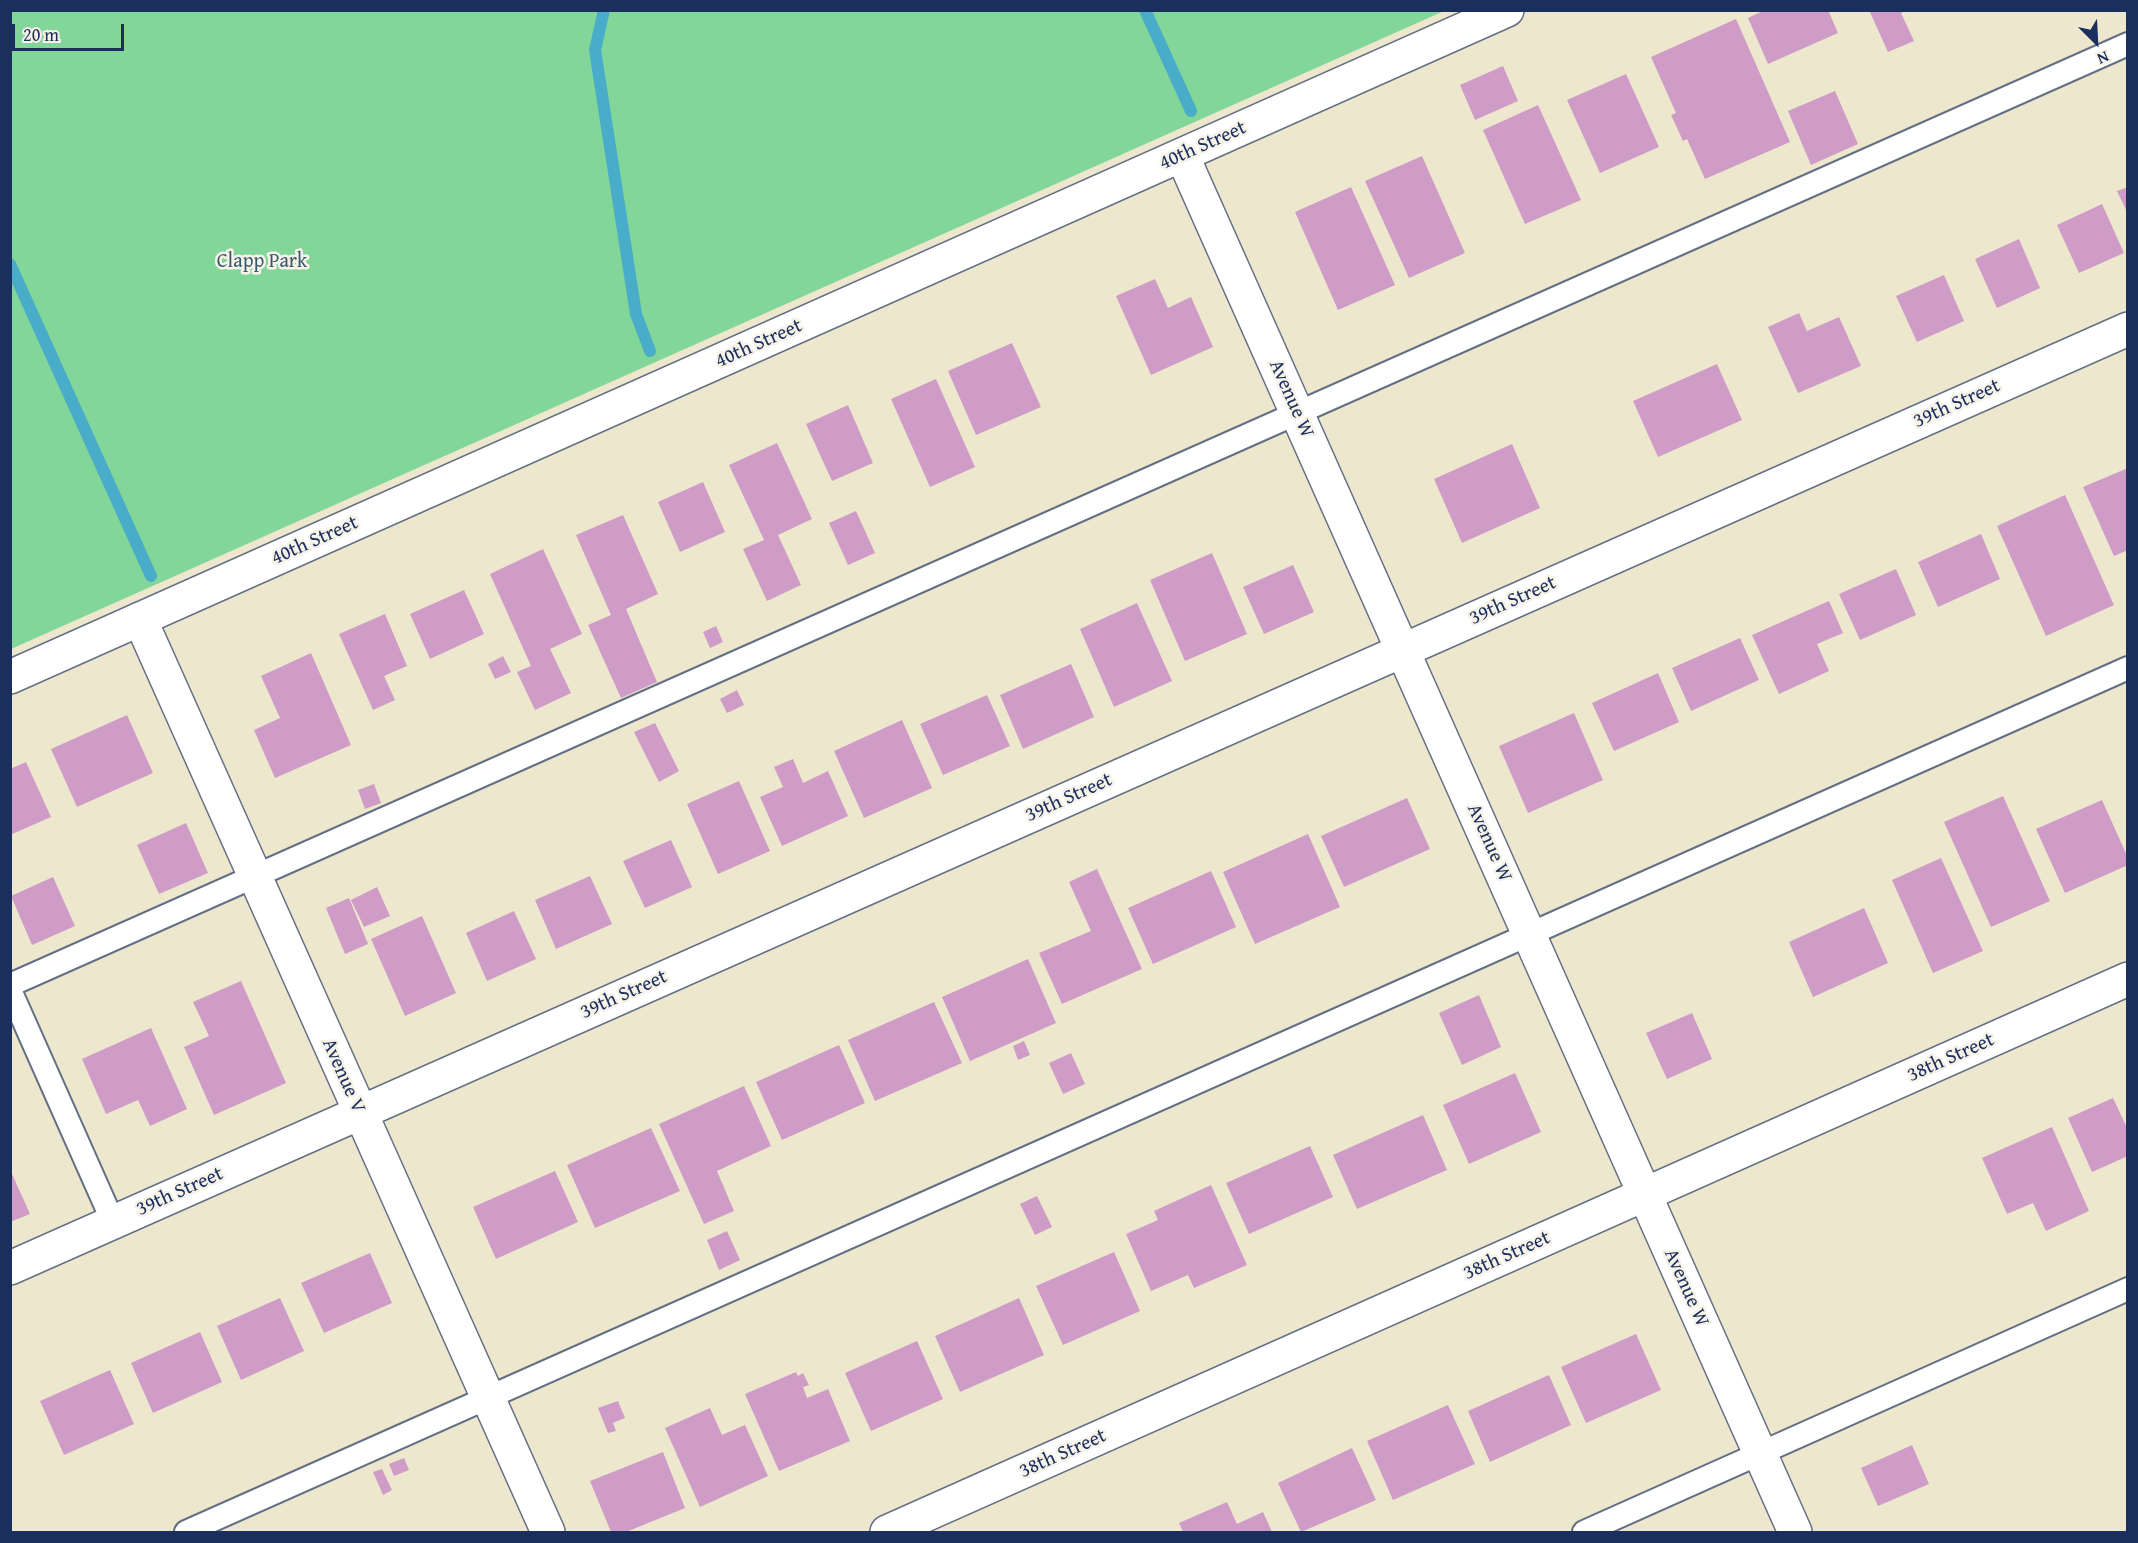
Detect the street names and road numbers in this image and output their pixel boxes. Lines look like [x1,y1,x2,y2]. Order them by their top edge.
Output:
street label: 40th Street [1156,116,1250,176]
street label: 40th Street [712,314,806,374]
street label: Avenue W [1263,356,1319,442]
street label: 39th Street [1910,374,2004,434]
street label: 40th Street [268,511,362,571]
street label: 39th Street [1466,571,1560,631]
street label: 39th Street [1022,768,1116,828]
street label: Avenue W [1461,800,1517,886]
street label: 39th Street [577,965,671,1025]
street label: 38th Street [1904,1028,1998,1088]
street label: Avenue V [316,1035,370,1117]
street label: 39th Street [133,1162,227,1222]
street label: 38th Street [1460,1226,1554,1286]
street label: Avenue W [1658,1245,1714,1331]
street label: 38th Street [1016,1424,1110,1484]

